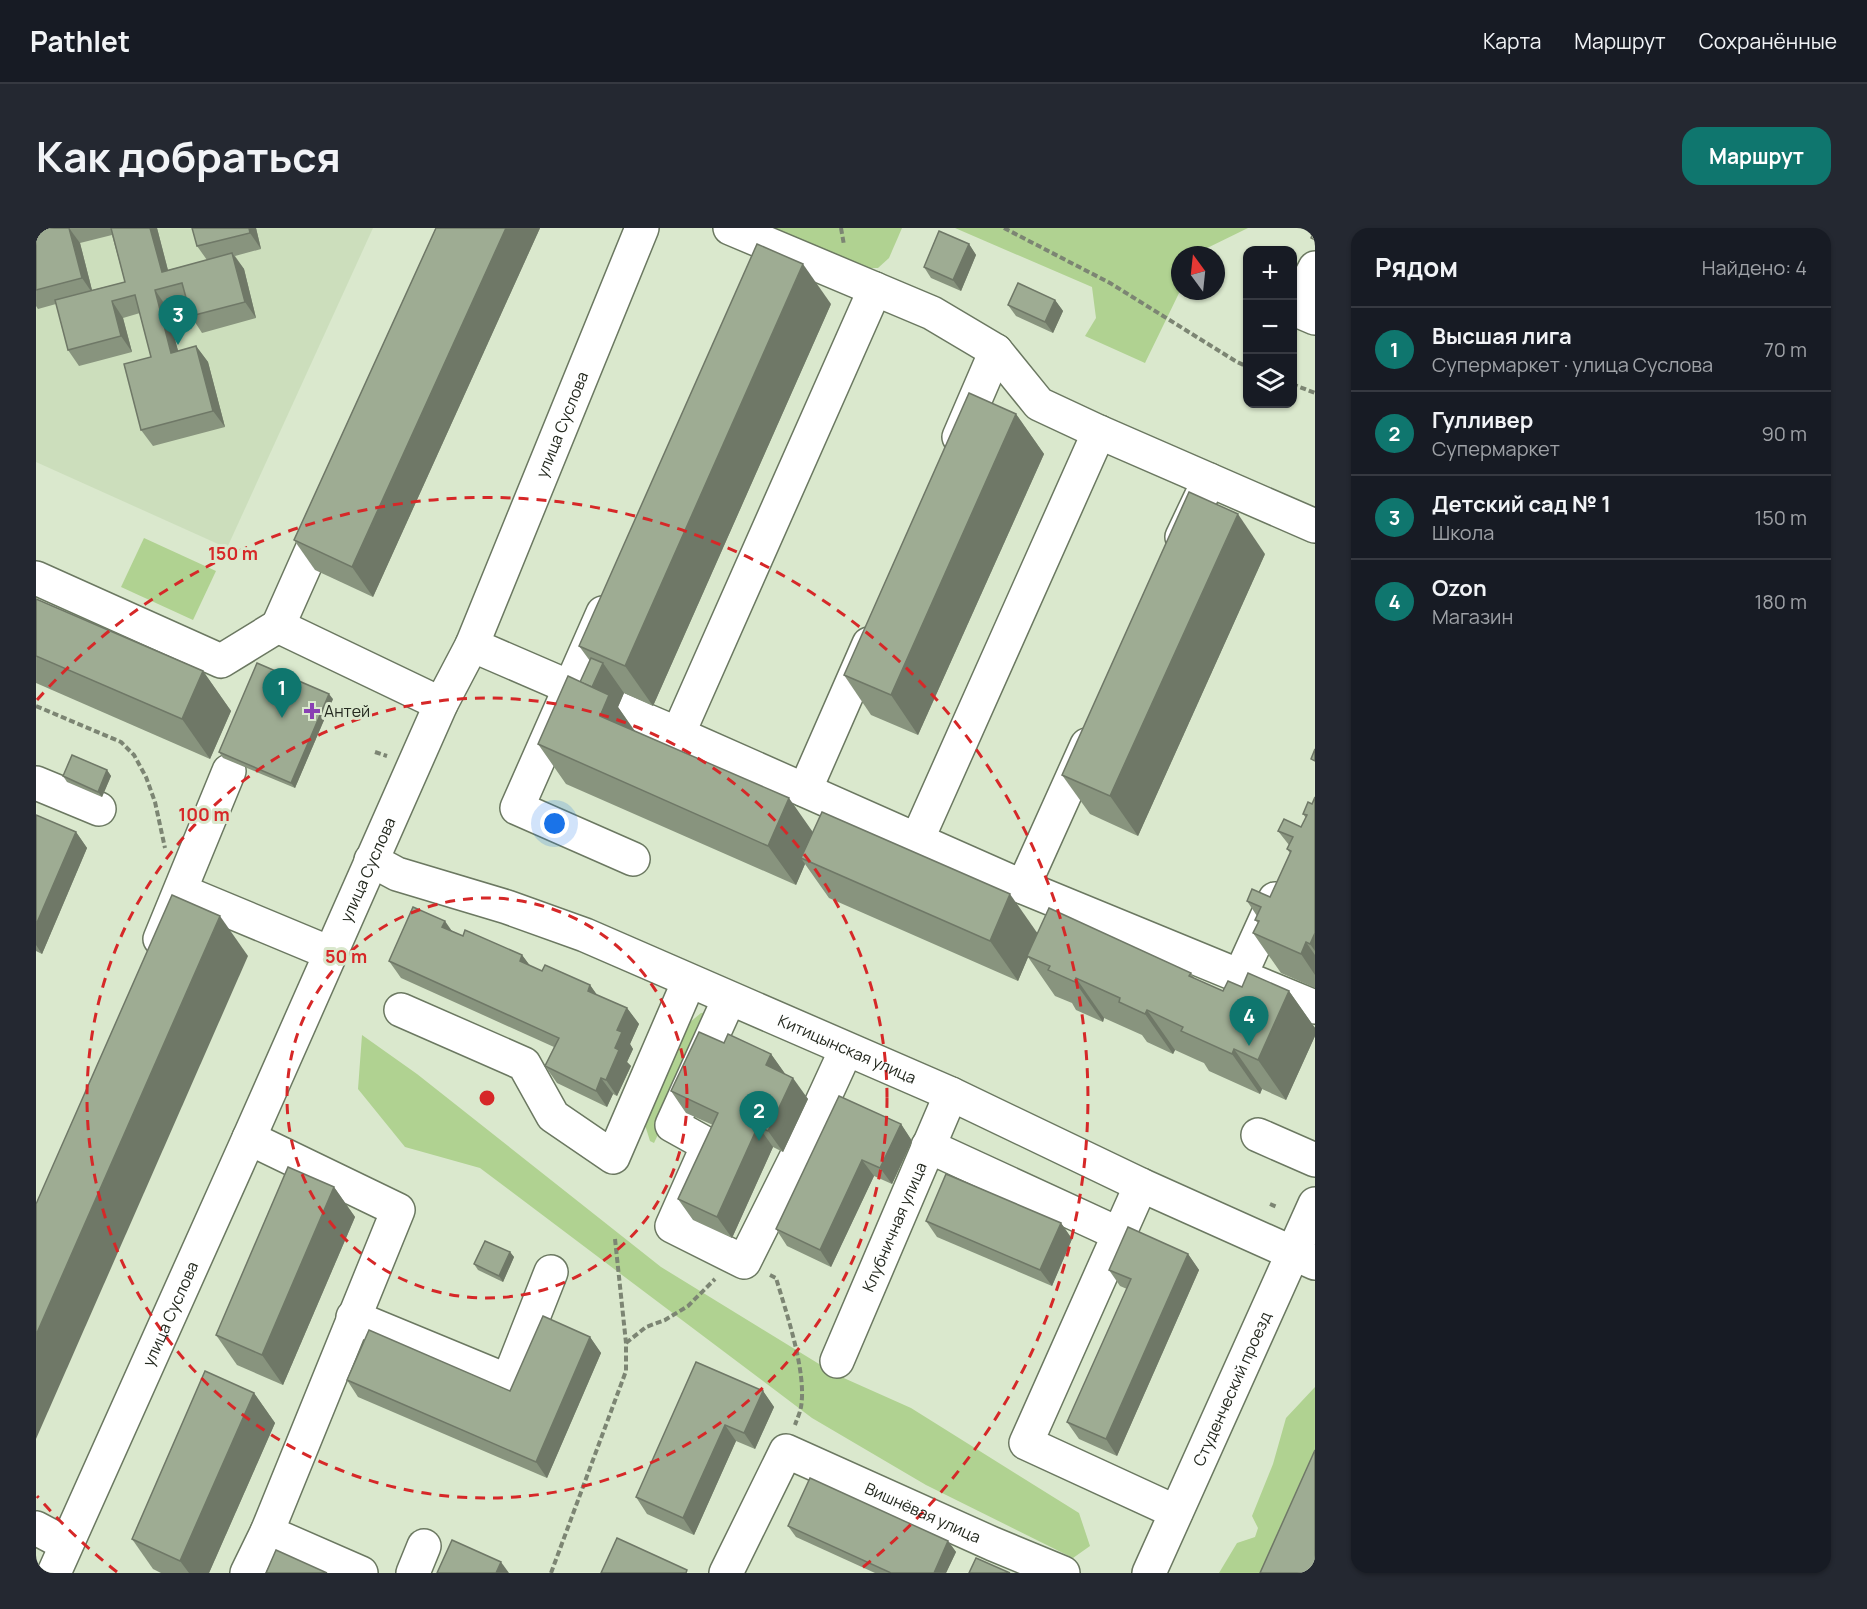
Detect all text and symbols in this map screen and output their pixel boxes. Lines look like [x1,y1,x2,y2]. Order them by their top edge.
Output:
text: Pathlet [30,22,130,60]
text: Карта [1483,27,1541,55]
text: Маршрут [1574,27,1666,55]
text: Сохранённые [1699,27,1837,55]
text: Как добраться [36,127,341,185]
button: Маршрут [1682,127,1831,185]
north arrow [1171,246,1225,300]
map controls [1243,246,1297,408]
button: + [1243,246,1297,300]
text: Рядом [1375,249,1458,285]
text: Найдено: 4 [1702,254,1807,281]
pin: 3 [158,296,198,345]
button: − [1243,300,1297,354]
text: Высшая лига [1432,321,1572,351]
text: 1 [1390,336,1399,363]
text: 70 m [1764,336,1807,363]
text: Супермаркет · улица Суслова [1432,351,1713,378]
button: layers [1243,354,1297,408]
street label: улица Суслова [530,368,593,481]
text: Гулливер [1432,405,1533,435]
text: 2 [1389,420,1400,447]
text: 90 m [1761,420,1807,447]
text: Супермаркет [1432,435,1560,462]
text: Детский сад № 1 [1432,489,1611,519]
text: 3 [1389,504,1400,531]
text: 150 m [1754,504,1807,531]
text: Школа [1432,519,1494,546]
text: 150 m [208,541,258,565]
text: Ozon [1432,573,1487,603]
text: 4 [1388,588,1401,615]
text: 180 m [1754,588,1807,615]
text: Магазин [1432,603,1513,630]
pin: 1 [262,668,302,718]
place label: Антей [324,700,370,722]
marker: Антей [305,704,319,718]
text: 100 m [178,802,230,826]
your location [540,809,569,838]
street label: улица Суслова [335,814,401,926]
text: 50 m [325,944,367,968]
pin: 4 [1230,996,1268,1046]
street label: Китицынская улица [774,1009,920,1089]
centre of rings [477,1088,497,1108]
pin: 2 [740,1092,778,1141]
street label: Клубничная улица [857,1159,932,1295]
street label: улица Суслова [137,1258,203,1370]
street label: Студенческий проезд [1188,1308,1276,1469]
street label: Вишнёвая улица [862,1477,984,1548]

